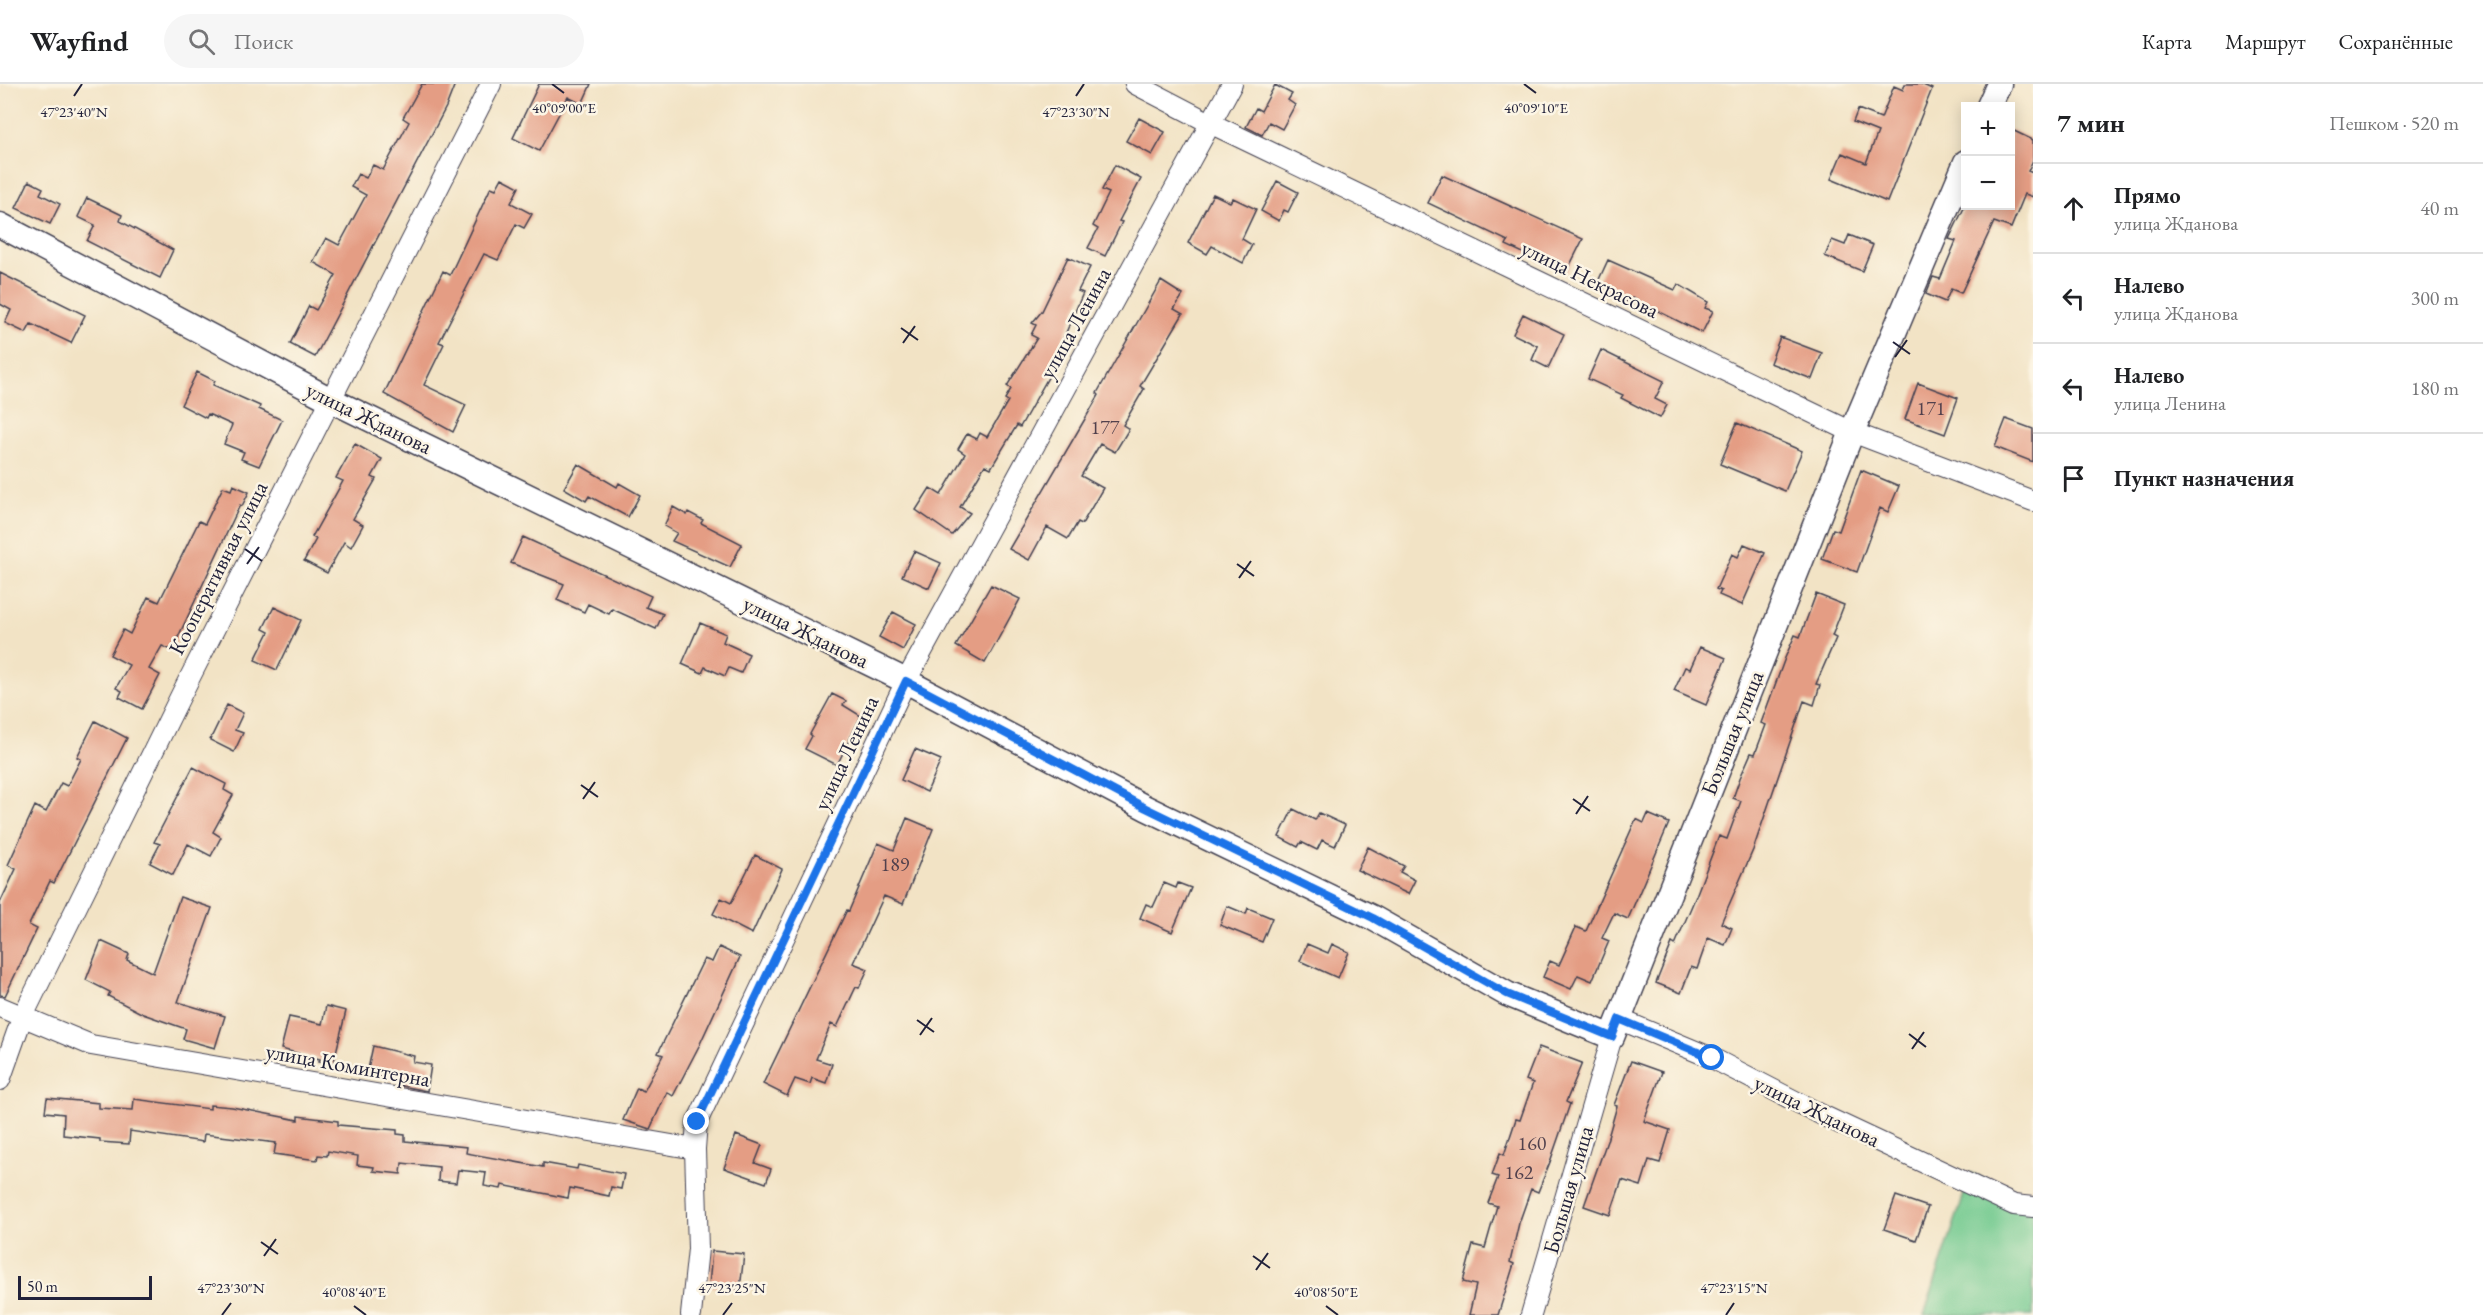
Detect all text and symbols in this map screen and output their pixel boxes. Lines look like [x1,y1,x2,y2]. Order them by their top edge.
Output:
search box [164,14,584,68]
text: Wayfind [30,23,128,59]
icon: search [185,25,218,58]
text: Поиск [233,27,293,56]
text: Карта [2142,28,2192,55]
text: Маршрут [2225,28,2306,55]
text: Сохранённые [2339,28,2453,55]
text: 40°09'00"E [532,98,597,117]
text: 40°09'10"E [1504,98,1569,117]
text: 47°23'40"N [40,102,108,121]
text: 47°23'30"N [1042,102,1110,121]
map controls [1961,102,2015,210]
button: + [1961,102,2015,156]
text: 7 мин [2057,106,2125,140]
text: Пешком · 520 m [2329,110,2459,136]
button: − [1961,156,2015,210]
text: Прямо [2114,181,2181,210]
icon: ahead [2057,192,2090,225]
text: 40 m [2420,195,2459,221]
text: улица Жданова [2114,210,2238,236]
street label: улица Некрасова [1516,233,1664,325]
street label: улица Ленина [1032,262,1118,384]
text: Налево [2114,271,2184,300]
icon: left [2057,282,2090,315]
text: 300 m [2411,285,2459,311]
text: улица Жданова [2114,300,2238,326]
text: Налево [2114,361,2184,390]
icon: left [2057,372,2090,405]
street label: улица Жданова [301,375,437,461]
text: 180 m [2411,375,2459,401]
text: улица Ленина [2114,390,2226,416]
house number: 171 [1917,395,1945,421]
house number: 177 [1091,414,1120,440]
icon: arrive [2057,462,2090,495]
text: Пункт назначения [2114,464,2294,493]
street label: Кооперативная улица [162,476,274,660]
street label: улица Жданова [738,589,874,675]
street label: Большая улица [1694,666,1770,800]
street label: улица Ленина [807,691,885,815]
house number: 189 [881,851,910,877]
street label: улица Коминтерна [263,1036,433,1094]
route start [1698,1044,1724,1070]
street label: улица Жданова [1749,1068,1885,1154]
route end [683,1108,709,1134]
street label: Большая улица [1536,1122,1600,1257]
house number: 160 [1518,1130,1547,1156]
house number: 162 [1505,1159,1534,1185]
scale bar [18,1273,152,1300]
text: 50 m [27,1276,58,1297]
text: 47°23'30"N [197,1278,265,1297]
text: 47°23'25"N [698,1278,766,1297]
text: 47°23'15"N [1700,1278,1768,1297]
text: 40°08'40"E [322,1282,387,1301]
text: 40°08'50"E [1294,1282,1359,1301]

